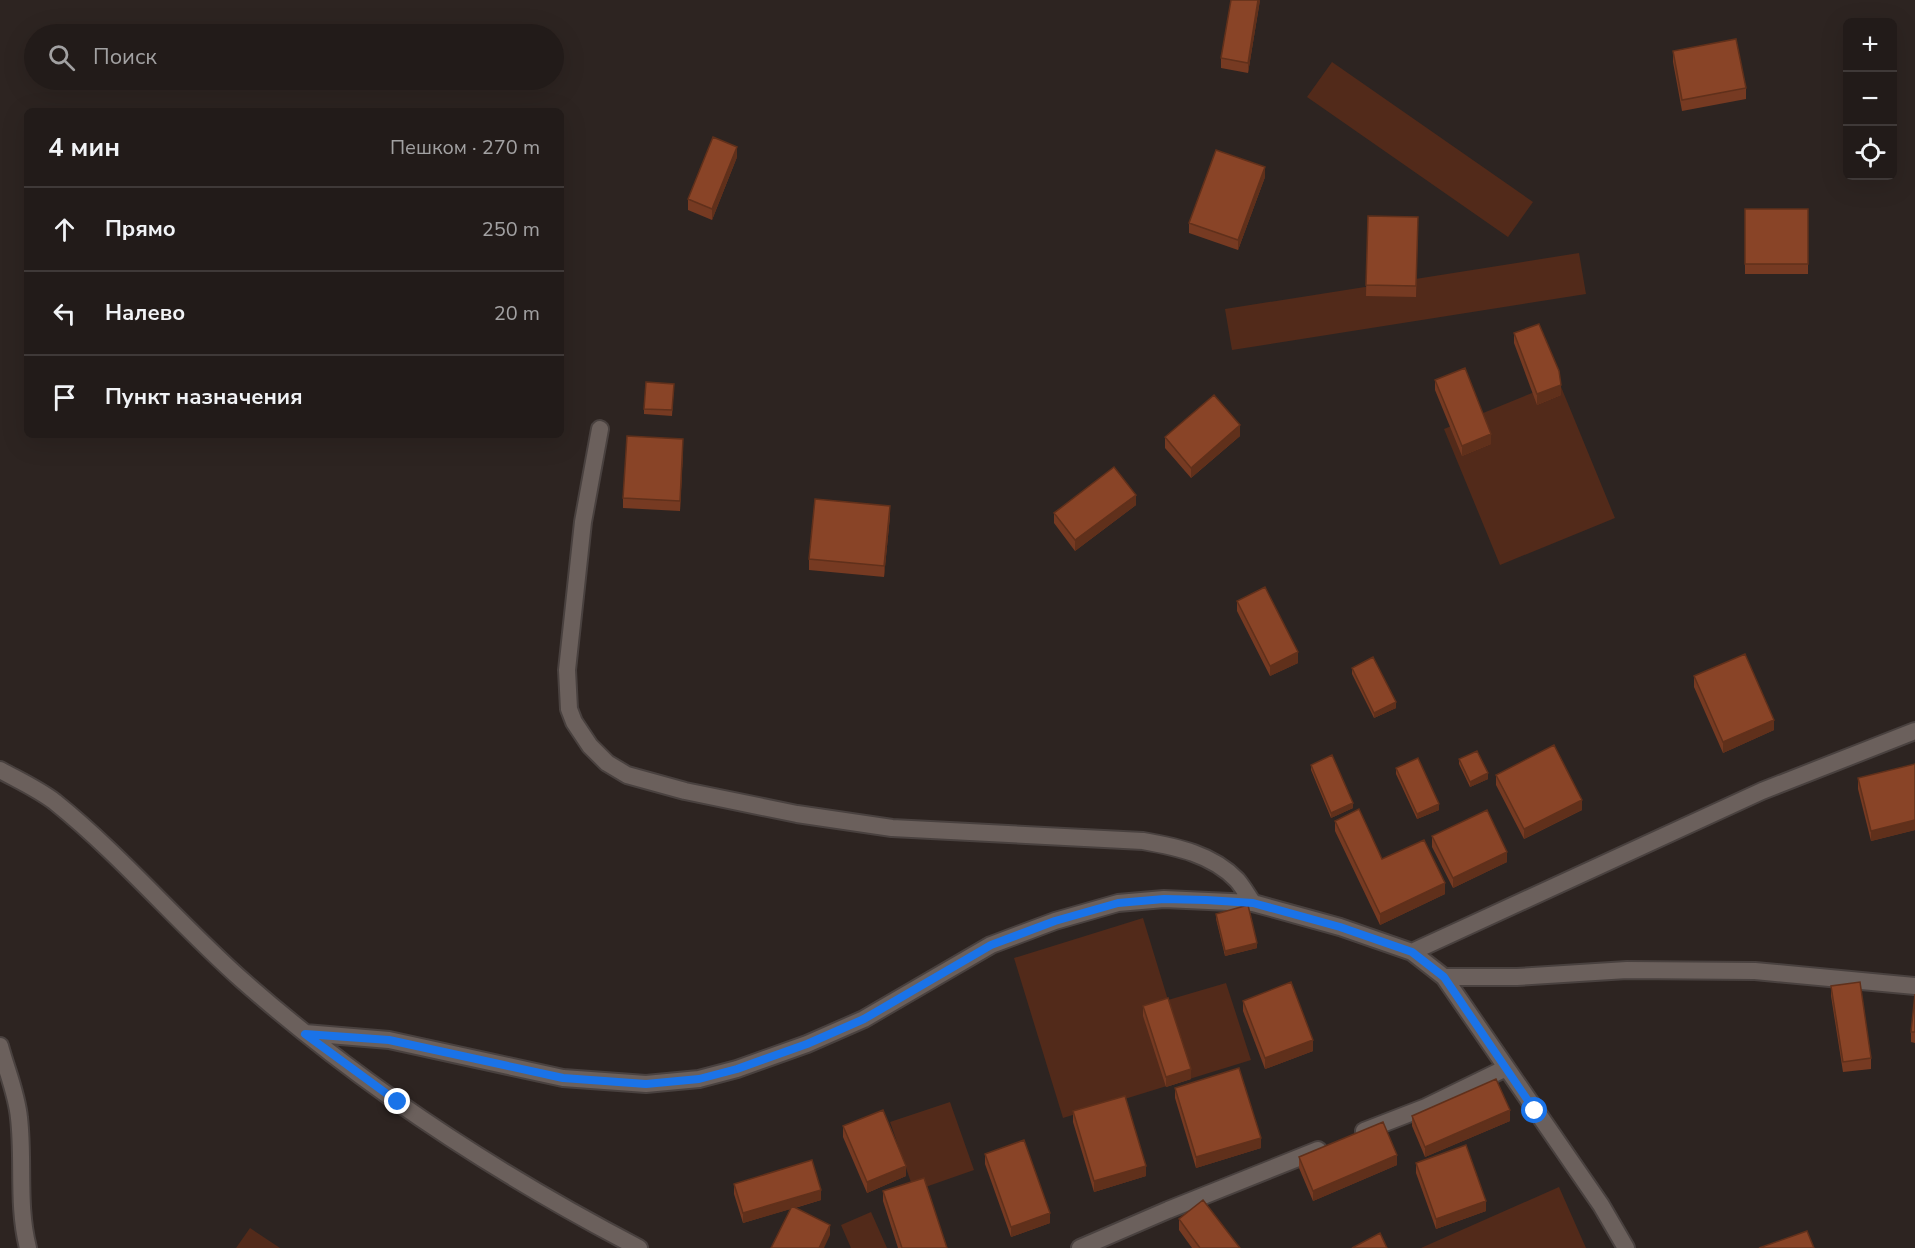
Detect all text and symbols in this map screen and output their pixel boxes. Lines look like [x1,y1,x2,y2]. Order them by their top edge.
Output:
map controls [1843,18,1897,180]
button: + [1843,18,1897,72]
search box [24,24,564,90]
icon: search [45,41,78,74]
text: Поиск [93,42,157,72]
button: − [1843,72,1897,126]
button: locate [1843,126,1897,180]
text: 4 мин [48,130,120,165]
text: Пешком · 270 m [390,134,540,161]
icon: ahead [48,213,81,246]
text: Прямо [105,214,176,244]
text: 250 m [482,216,540,243]
icon: left [48,297,81,330]
text: Налево [105,298,185,328]
text: 20 m [494,300,540,327]
icon: arrive [48,381,81,414]
text: Пункт назначения [105,382,303,412]
route end [384,1088,410,1114]
route start [1521,1097,1547,1123]

